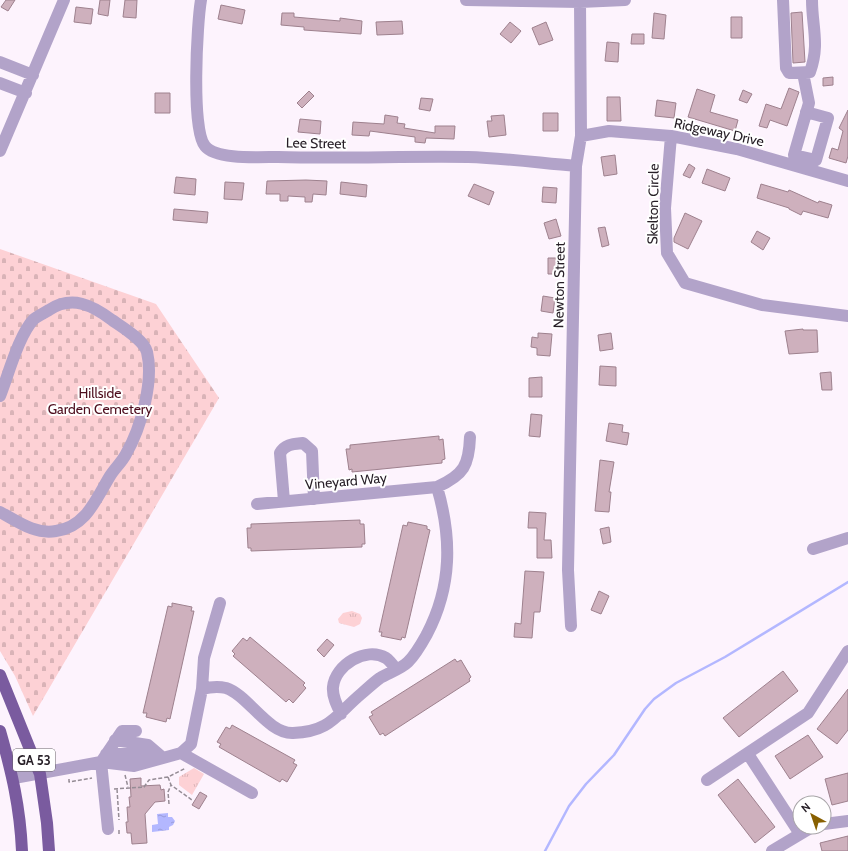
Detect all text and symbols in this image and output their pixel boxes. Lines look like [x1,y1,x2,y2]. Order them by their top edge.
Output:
street label: Ridgeway Drive [672,114,766,150]
street label: Lee Street [286,133,347,153]
street label: Skelton Circle [643,163,663,245]
street label: Newton Street [549,241,569,328]
park label: Hillside Garden Cemetery [48,384,152,418]
street label: Vineyard Way [304,468,388,494]
road number: GA 53 [13,749,55,771]
north arrow [792,795,832,835]
text: N [798,799,813,815]

